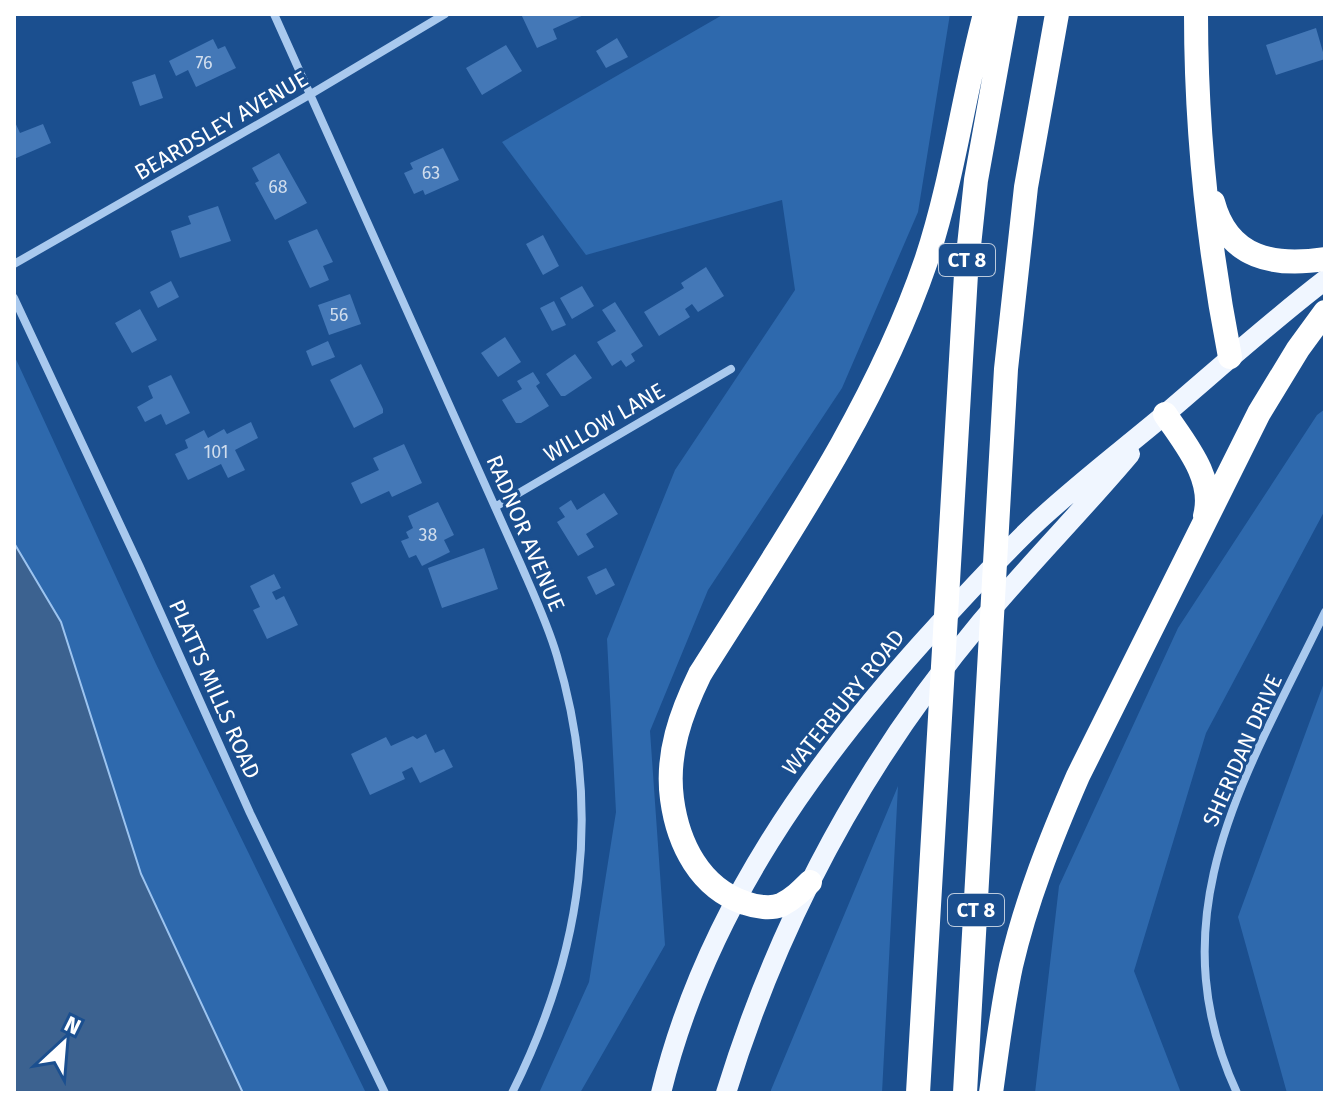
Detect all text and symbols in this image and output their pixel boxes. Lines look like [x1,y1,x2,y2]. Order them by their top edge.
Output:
house number: 76 [195,52,213,74]
street label: BEARDSLEY AVENUE [130,65,313,186]
house number: 63 [422,162,440,184]
house number: 68 [268,176,288,198]
road number: CT 8 [939,244,995,276]
house number: 56 [330,304,348,326]
street label: WILLOW LANE [539,377,670,468]
house number: 101 [203,441,229,463]
street label: RADNOR AVENUE [480,451,571,615]
house number: 38 [419,524,438,546]
street label: PLATTS MILLS ROAD [163,595,266,783]
street label: WATERBURY ROAD [776,624,910,781]
street label: SHERIDAN DRIVE [1197,670,1288,831]
road number: CT 8 [948,894,1004,926]
north arrow [24,1003,104,1083]
text: N [60,1010,85,1041]

